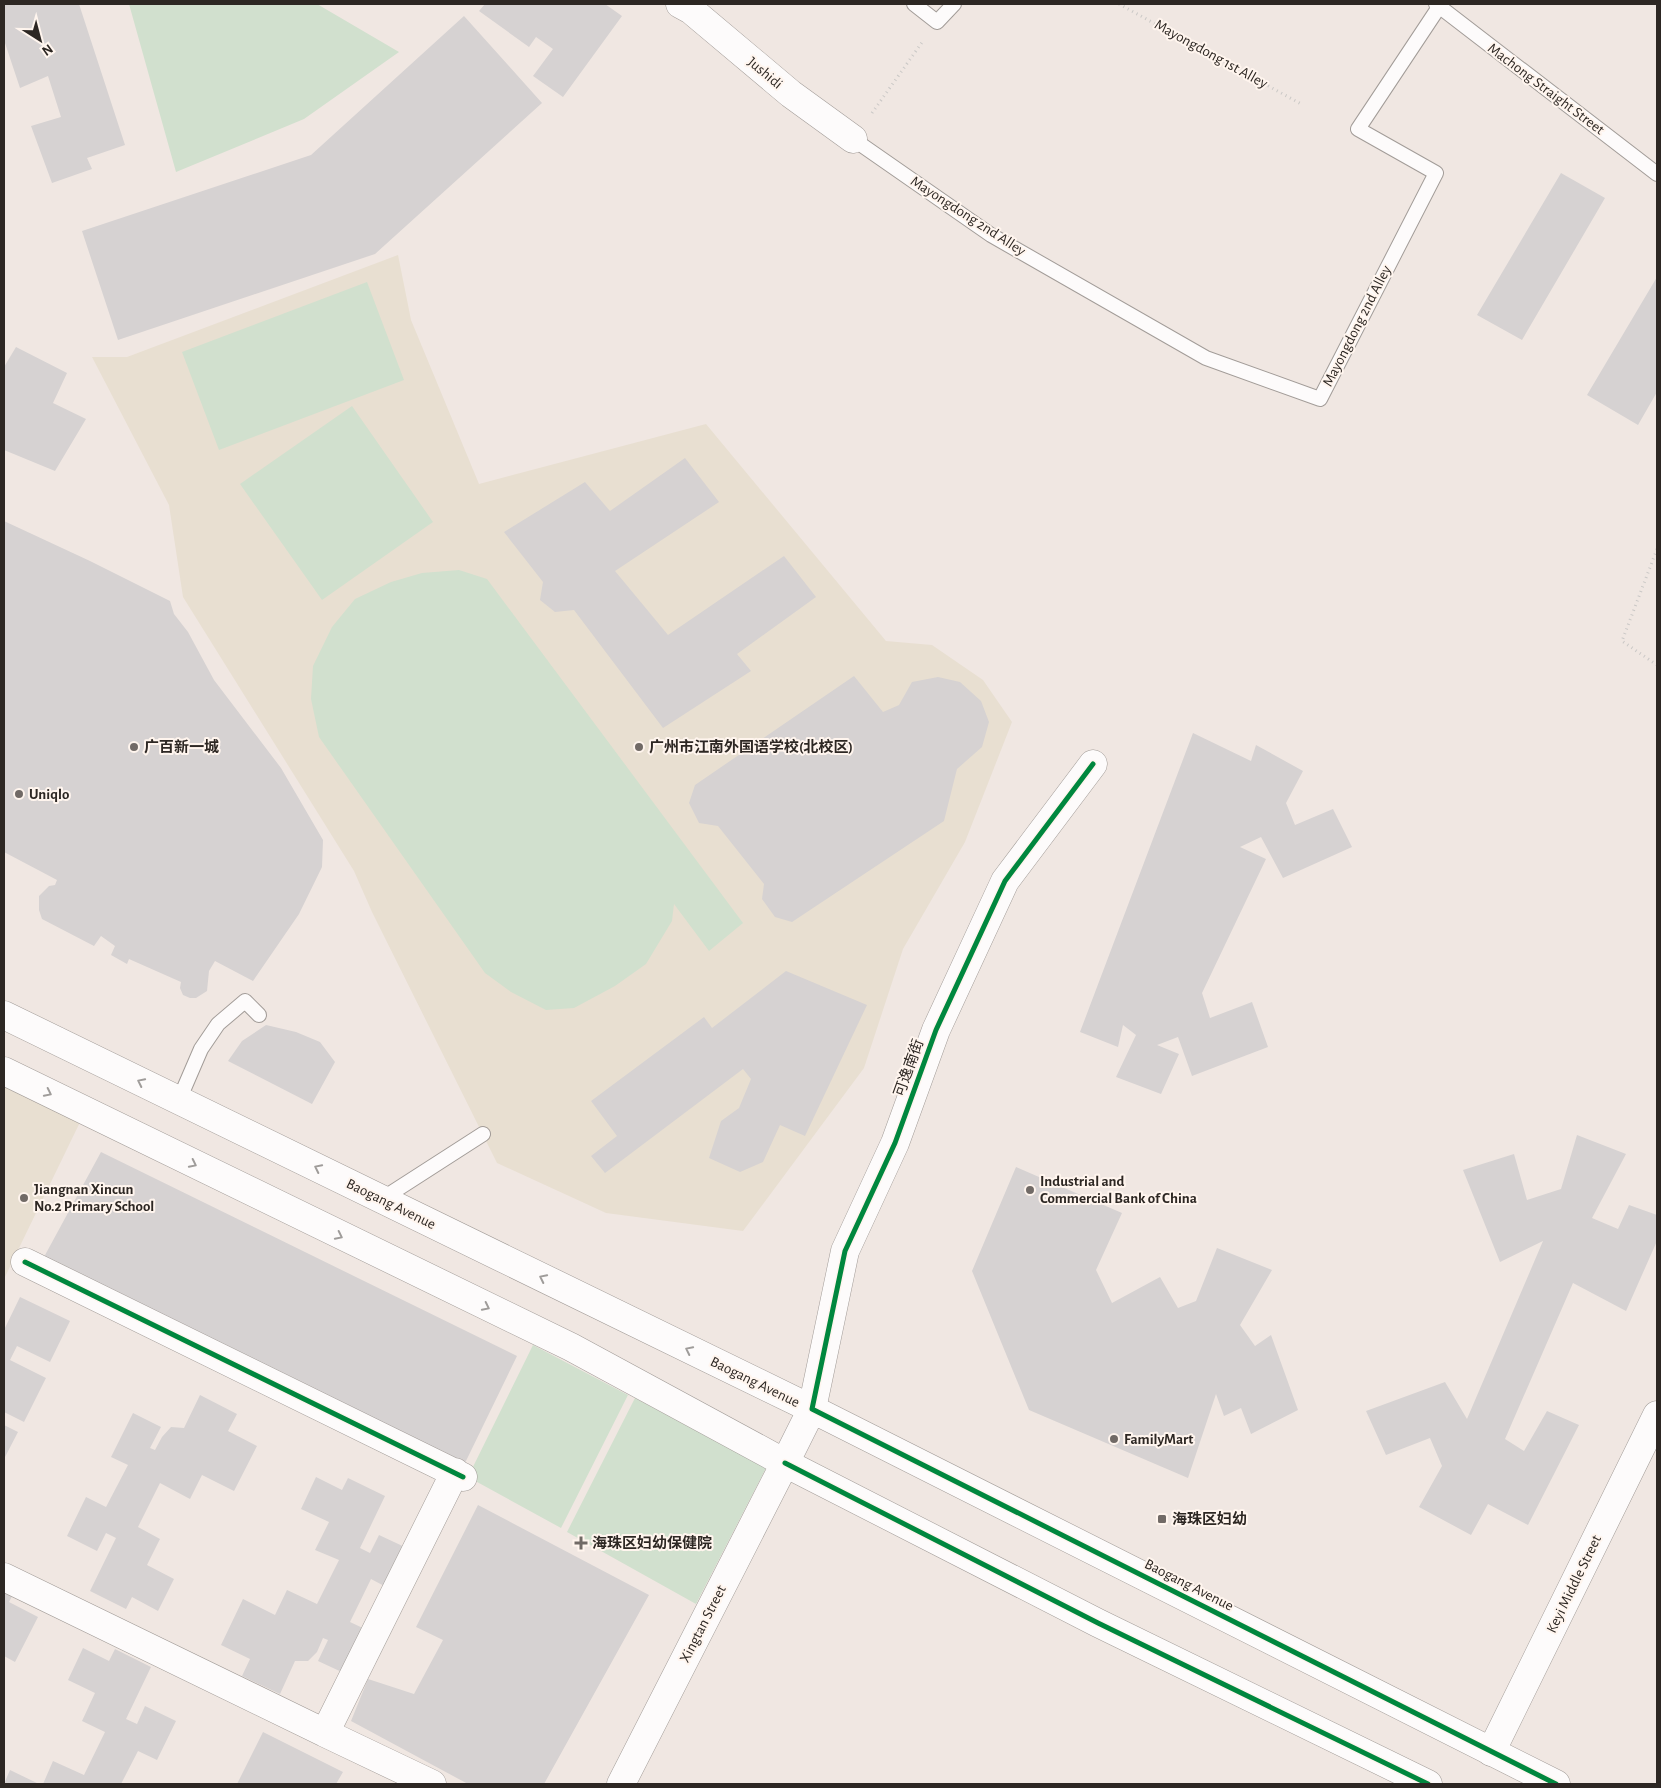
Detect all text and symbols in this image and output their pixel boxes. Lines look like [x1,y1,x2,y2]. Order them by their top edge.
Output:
north arrow [15,15,65,65]
street label: Mayongdong 1st Alley [1152,17,1271,92]
street label: Machong Straight Street [1485,40,1607,138]
text: N [39,41,55,58]
street label: Jushidi [745,54,785,92]
street label: Mayongdong 2nd Alley [908,173,1029,259]
street label: Mayongdong 2nd Alley [1320,263,1394,389]
place label: 广百新一城 [144,738,219,755]
place label: 广州市江南外国语学校(北校区) [649,738,853,755]
marker: 广百新一城 [128,741,140,753]
marker: 广州市江南外国语学校(北校区) [633,741,645,753]
place label: Uniqlo [29,787,69,802]
marker: Uniqlo [13,788,25,800]
street label: 可逸南街 [891,1037,926,1099]
one-way arrow [137,1078,146,1088]
one-way arrow [42,1086,51,1096]
one-way arrow [188,1158,197,1168]
one-way arrow [315,1165,324,1175]
place label: Industrial and Commercial Bank of China [1040,1174,1197,1206]
street label: Baogang Avenue [344,1176,438,1232]
place label: Jiangnan Xincun No.2 Primary School [34,1182,154,1214]
marker: Industrial and Commercial Bank of China [1024,1184,1036,1196]
marker: Jiangnan Xincun No.2 Primary School [18,1192,30,1204]
one-way arrow [334,1229,343,1239]
one-way arrow [539,1274,548,1284]
one-way arrow [480,1300,489,1310]
one-way arrow [685,1345,694,1356]
street label: Baogang Avenue [708,1354,802,1410]
place label: FamilyMart [1124,1432,1193,1447]
marker: FamilyMart [1108,1433,1120,1445]
place label: 海珠区妇幼 [1172,1510,1247,1527]
marker: 海珠区妇幼 [1156,1513,1168,1525]
street label: Keyi Middle Street [1544,1533,1604,1635]
place label: 海珠区妇幼保健院 [592,1534,712,1551]
marker: 海珠区妇幼保健院 [574,1536,588,1550]
street label: Baogang Avenue [1142,1556,1236,1614]
street label: Xingtan Street [677,1583,729,1665]

